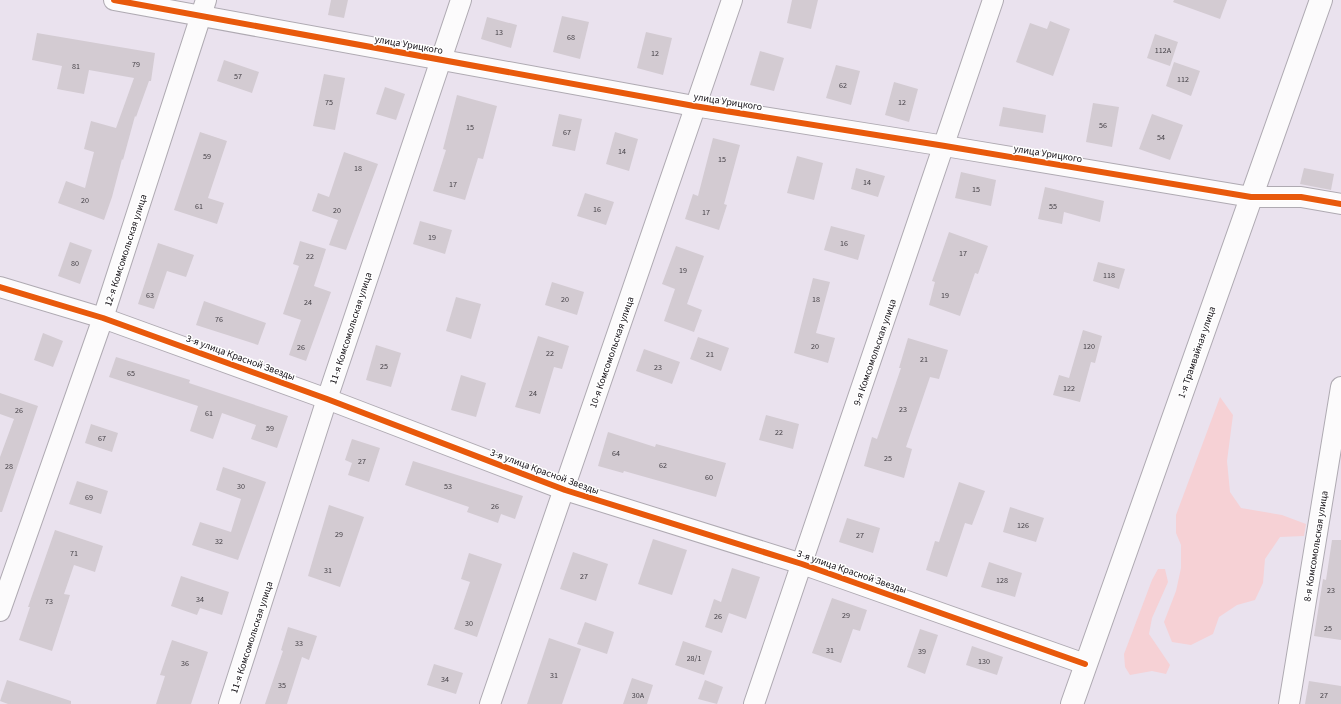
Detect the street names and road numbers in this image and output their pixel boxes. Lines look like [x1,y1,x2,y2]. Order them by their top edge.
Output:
street label: улица Урицкого [374,32,444,58]
street label: улица Урицкого [693,90,763,114]
street label: улица Урицкого [1013,142,1083,166]
street label: 12-я Комсомольская улица [101,192,151,308]
street label: 11-я Комсомольская улица [326,270,376,386]
street label: 10-я Комсомольская улица [586,295,638,410]
street label: 9-я Комсомольская улица [850,297,900,408]
street label: 1-я Трамвайная улица [1175,304,1219,400]
street label: 3-я улица Красной Звезды [184,332,297,384]
street label: 3-я улица Красной Звезды [488,446,601,498]
street label: 8-я Комсомольская улица [1300,490,1332,603]
street label: 3-я улица Красной Звезды [795,547,908,597]
street label: 11-я Комсомольская улица [227,579,277,695]

